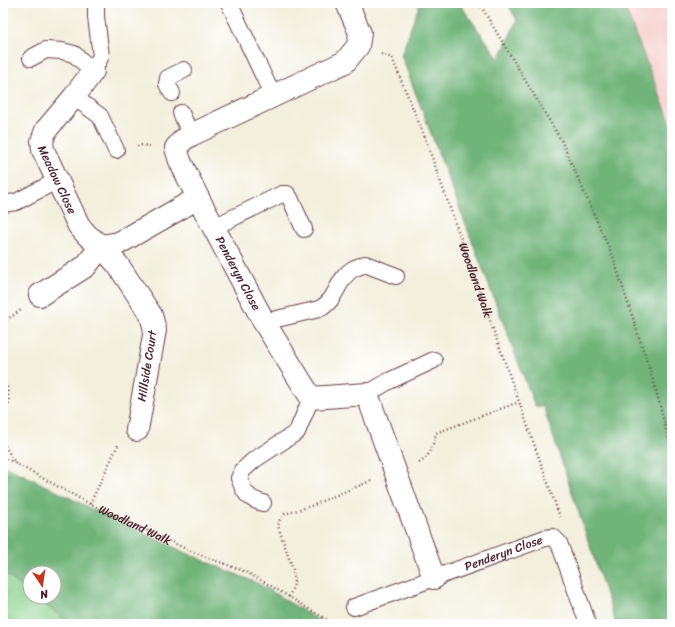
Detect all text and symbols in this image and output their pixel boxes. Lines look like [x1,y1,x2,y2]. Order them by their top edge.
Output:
street label: Meadow Close [31,141,83,218]
street label: Penderyn Close [209,232,267,315]
street label: Woodland Walk [452,239,499,321]
street label: Hillside Court [131,328,164,403]
street label: Woodland Walk [95,498,175,551]
street label: Penderyn Close [461,529,546,577]
north arrow [22,565,62,605]
text: N [38,584,51,604]

